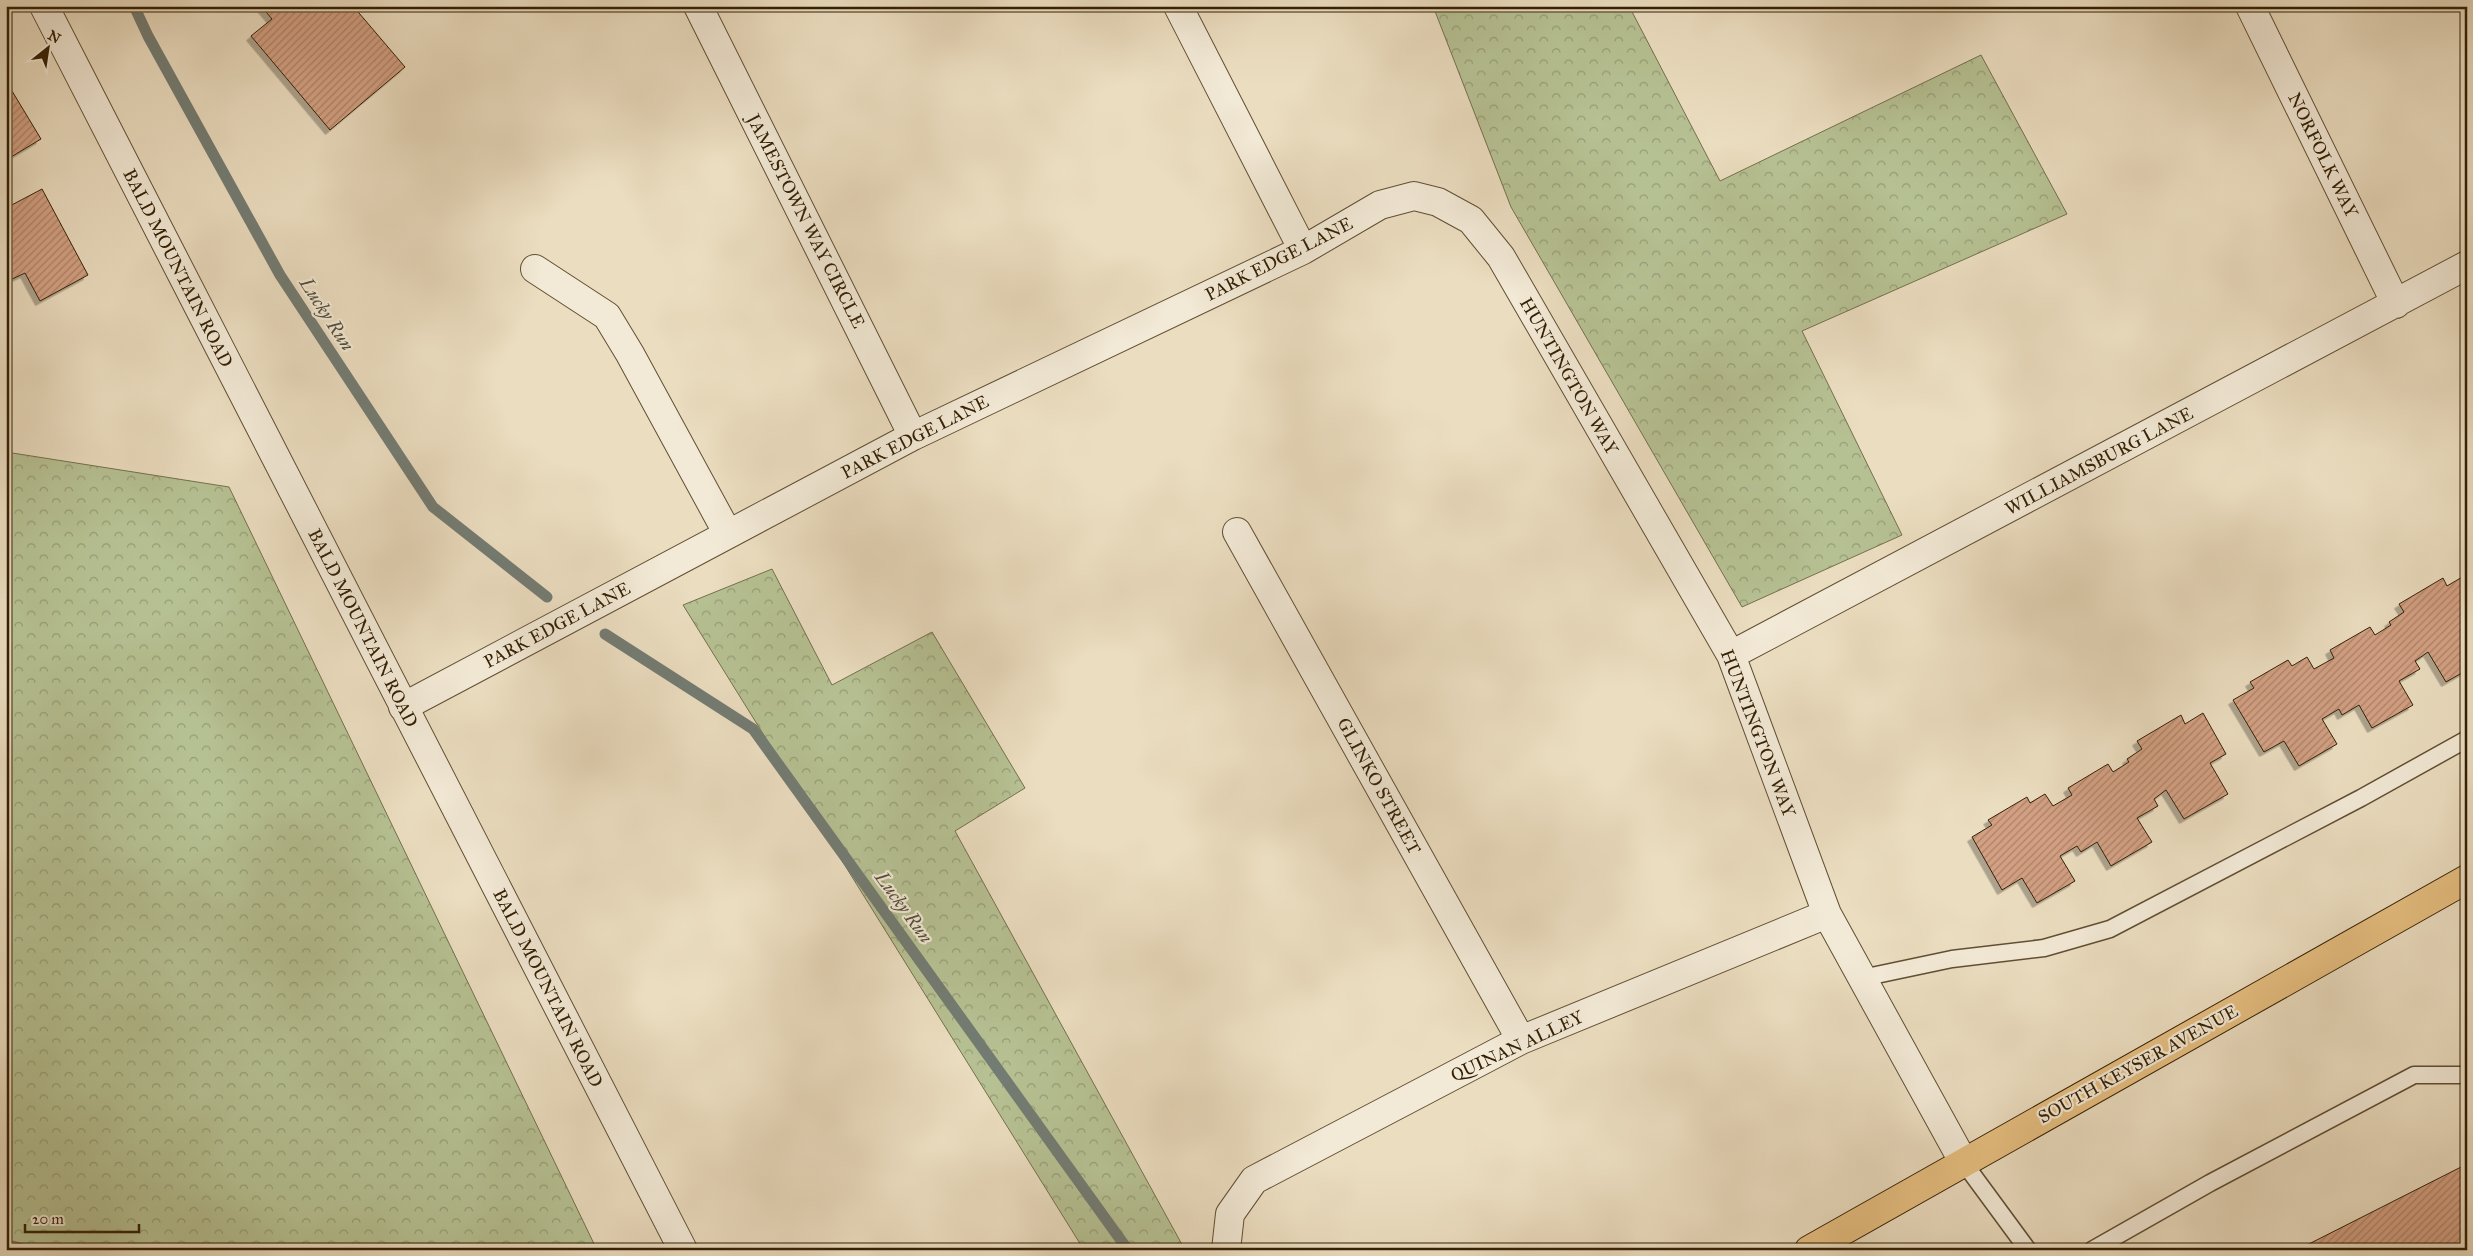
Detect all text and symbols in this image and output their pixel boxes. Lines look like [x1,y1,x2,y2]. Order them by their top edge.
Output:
north arrow [22,22,72,72]
text: N [45,27,64,48]
street label: NORFOLK WAY [2283,89,2363,221]
street label: JAMESTOWN WAY CIRCLE [741,109,870,332]
street label: BALD MOUNTAIN ROAD [118,165,238,371]
street label: PARK EDGE LANE [1202,212,1356,306]
water label: Lucky Run [294,272,359,355]
street label: HUNTINGTON WAY [1515,294,1623,459]
street label: PARK EDGE LANE [838,390,992,484]
street label: WILLIAMSBURG LANE [2001,402,2197,520]
street label: BALD MOUNTAIN ROAD [303,525,423,731]
street label: PARK EDGE LANE [480,577,634,673]
street label: HUNTINGTON WAY [1716,646,1800,820]
street label: GLINKO STREET [1332,714,1426,858]
water label: Lucky Run [870,866,938,947]
street label: BALD MOUNTAIN ROAD [488,885,608,1091]
street label: SOUTH KEYSER AVENUE [2034,1000,2242,1128]
street label: QUINAN ALLEY [1447,1005,1587,1086]
scale bar [25,1201,139,1233]
text: 20 m [32,1210,64,1228]

